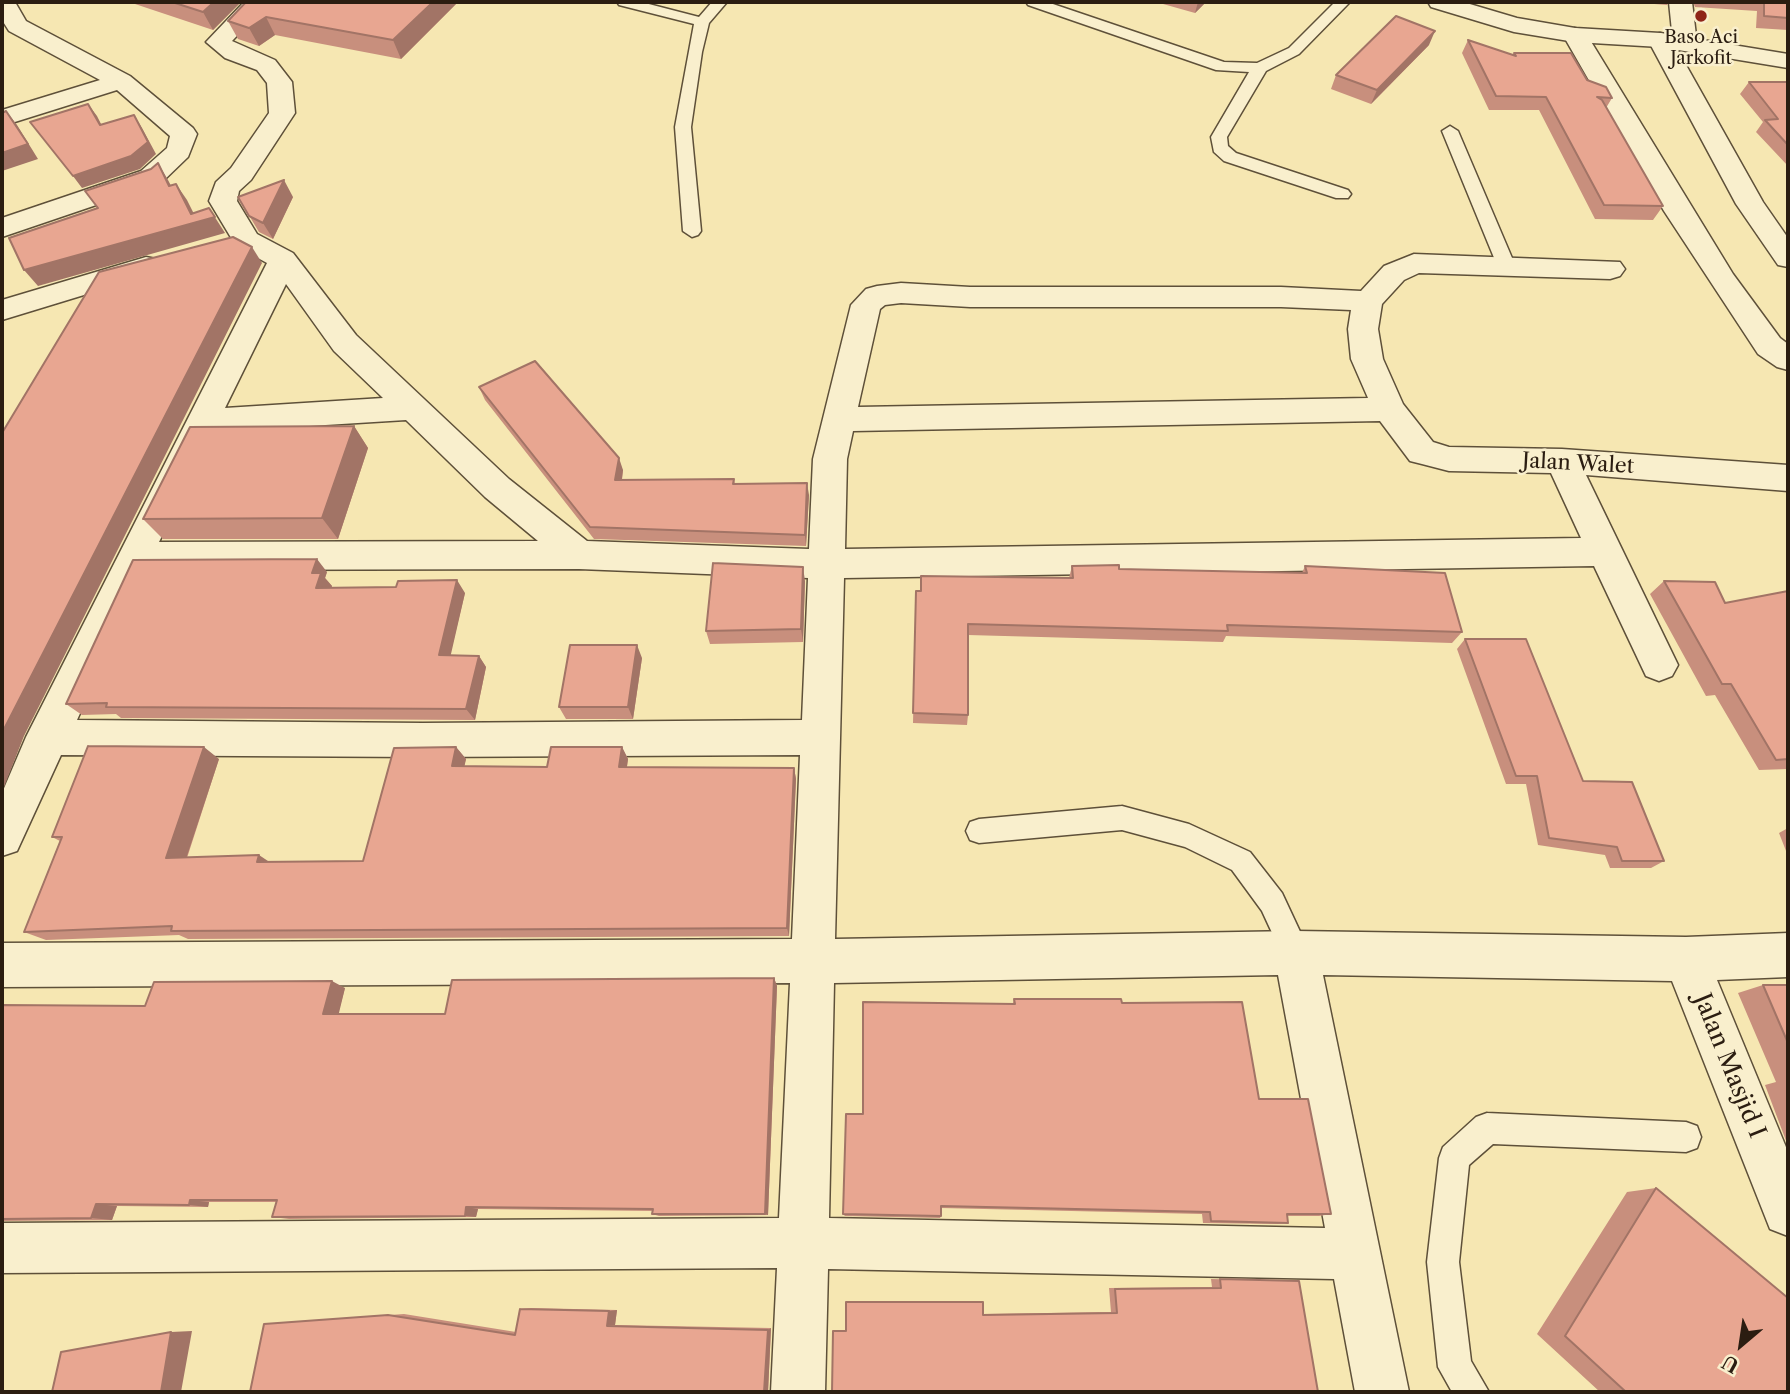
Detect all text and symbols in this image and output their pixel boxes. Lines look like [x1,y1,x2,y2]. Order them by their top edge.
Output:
marker: Baso Aci Jarkofit [1693,8,1709,24]
place label: Baso Aci Jarkofit [1664,27,1738,70]
street label: Jalan Walet [1521,448,1635,480]
street label: Jalan Masjid I [1687,990,1771,1142]
north arrow [1706,1310,1776,1380]
text: U [1718,1350,1743,1378]

